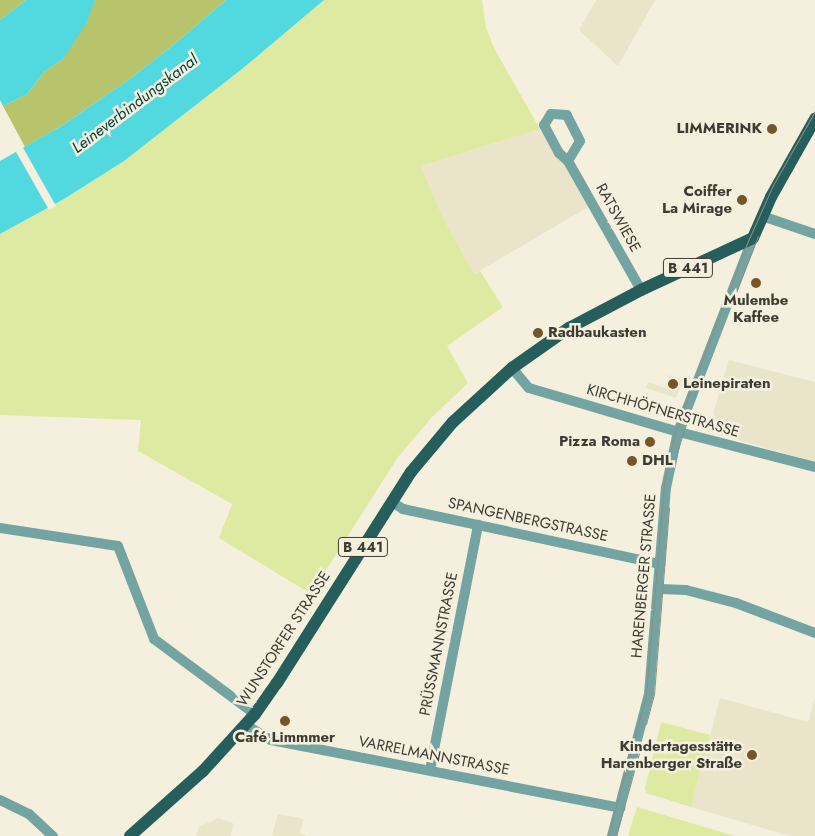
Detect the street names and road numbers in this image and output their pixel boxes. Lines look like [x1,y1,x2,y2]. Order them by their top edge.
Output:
street label: RATSWIESE [592,181,644,255]
road number: B 441 [662,256,714,280]
street label: KIRCHHÖFNERSTRASSE [585,381,741,441]
street label: HARENBERGER STRASSE [628,493,660,659]
street label: SPANGENBERGSTRASSE [446,494,610,546]
road number: B 441 [337,536,389,558]
street label: WUNSTORFER STRASSE [234,568,334,710]
street label: PRÜSSMANNSTRASSE [416,571,462,717]
street label: VARRELMANNSTRASSE [357,733,511,779]

